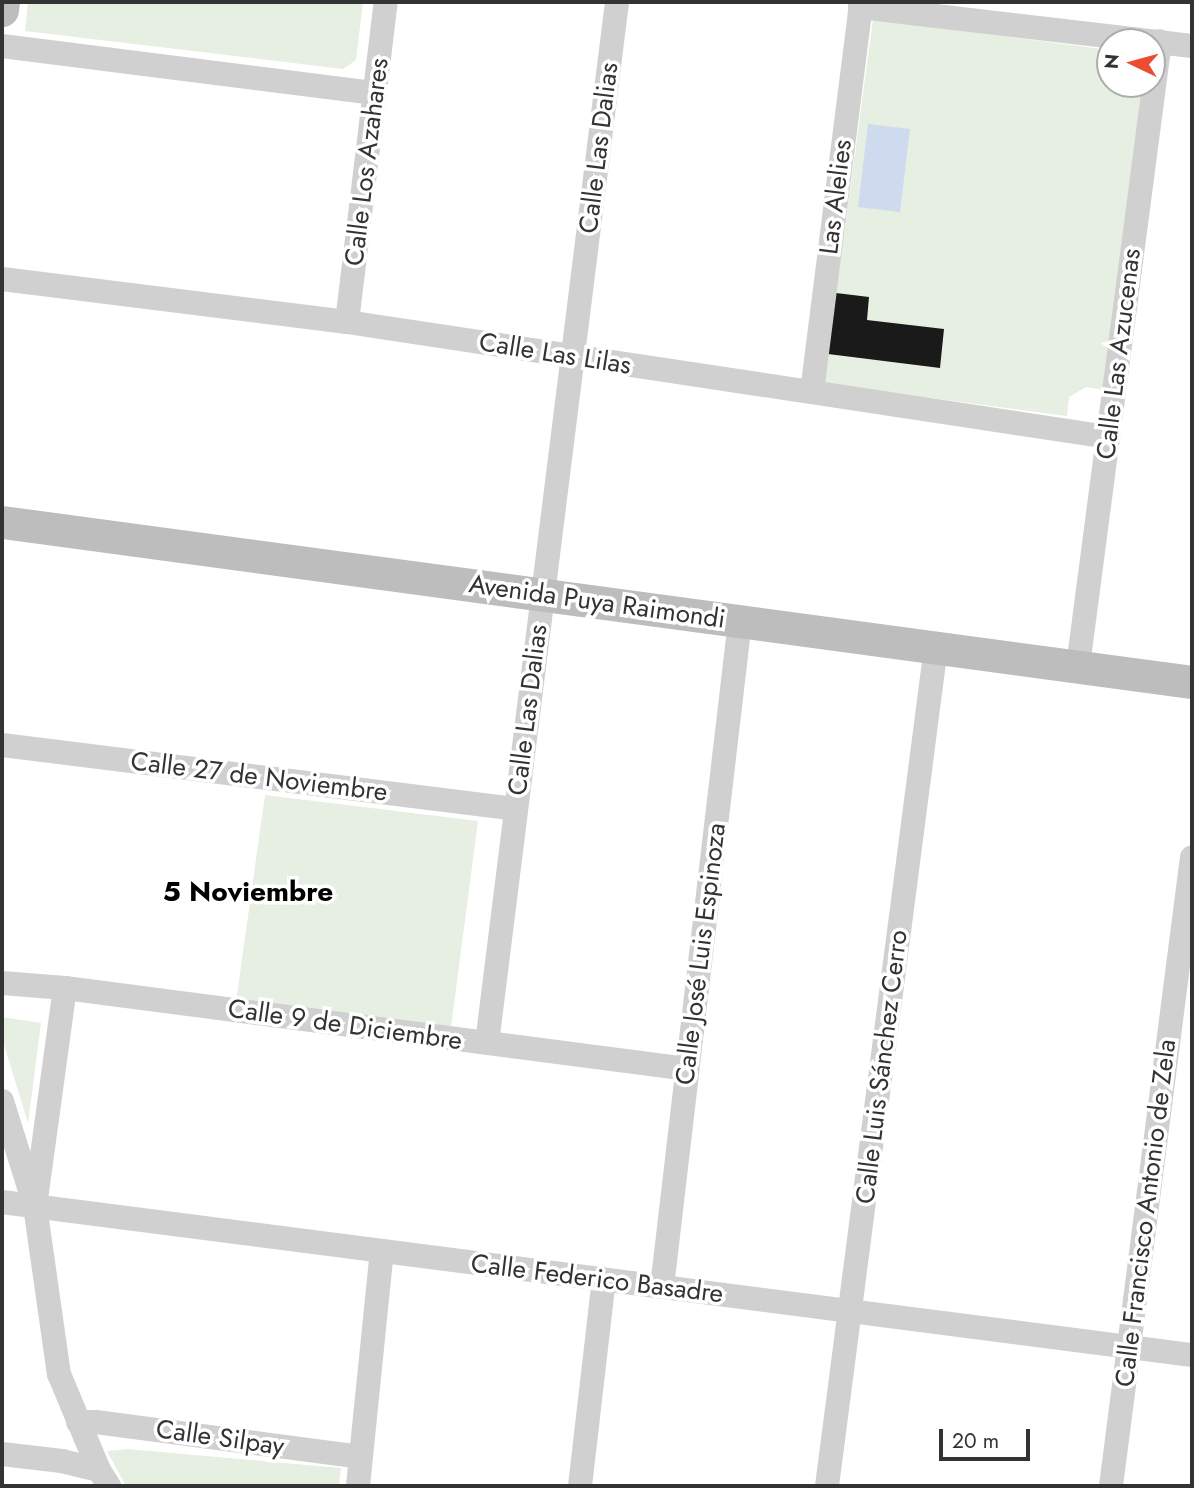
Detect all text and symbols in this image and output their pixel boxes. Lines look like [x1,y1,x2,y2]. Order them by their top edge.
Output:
north arrow [1096,28,1166,98]
text: N [1097,53,1126,70]
street label: Calle Los Azahares [339,56,395,268]
street label: Calle Las Dalias [573,61,625,235]
street label: Las Alelies [813,138,859,256]
street label: Calle Las Azucenas [1091,247,1147,461]
street label: Calle Las Lilas [477,327,633,381]
street label: Avenida Puya Raimondi [467,569,727,635]
street label: Calle Las Dalias [502,623,554,797]
street label: Calle 27 de Noviembre [129,746,389,808]
street label: Calle José Luis Espinoza [669,821,733,1087]
district label: 5 Noviembre [163,875,333,909]
street label: Calle Luis Sánchez Cerro [850,928,914,1206]
street label: Calle 9 de Diciembre [226,993,464,1057]
street label: Calle Francisco Antonio de Zela [1109,1037,1183,1389]
street label: Calle Federico Basadre [469,1248,725,1310]
street label: Calle Silpay [154,1414,286,1462]
scale bar [942,1414,1033,1458]
text: 20 m [952,1426,999,1456]

